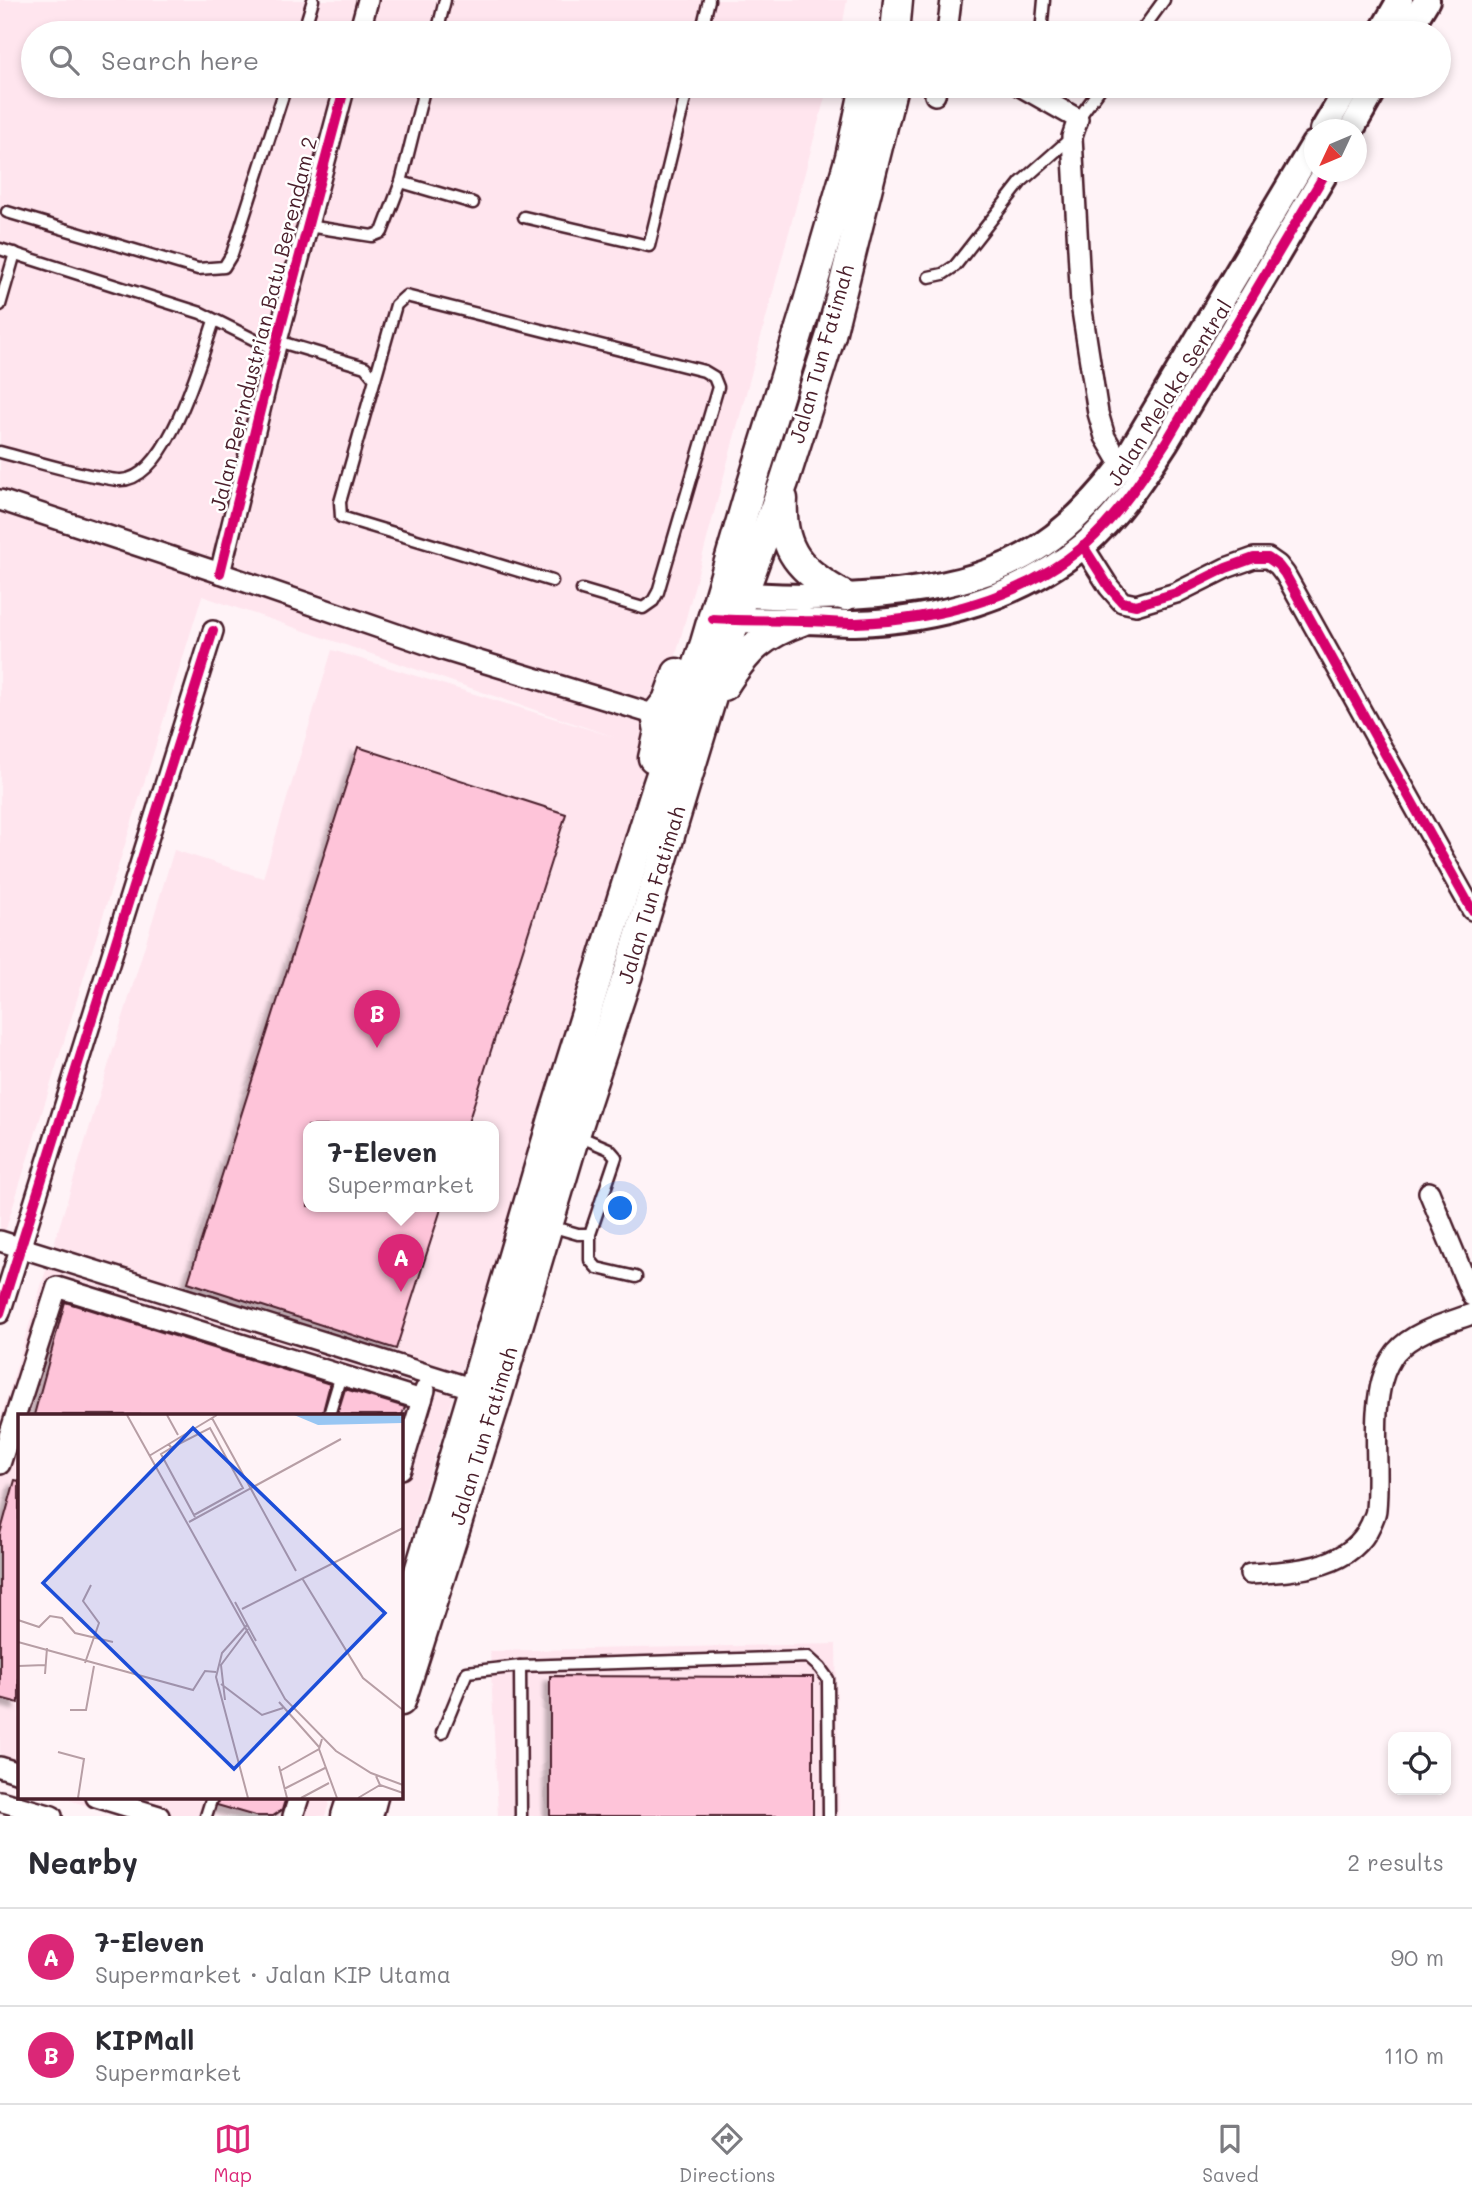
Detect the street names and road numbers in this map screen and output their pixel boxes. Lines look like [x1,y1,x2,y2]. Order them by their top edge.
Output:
street label: Jalan Perindustrian Batu Berendam 2 [203,134,322,514]
street label: Jalan Tun Fatimah [782,261,859,446]
street label: Jalan Melaka Sentral [1100,294,1237,491]
street label: Jalan Tun Fatimah [611,802,691,987]
street label: Jalan Tun Fatimah [443,1343,523,1528]

